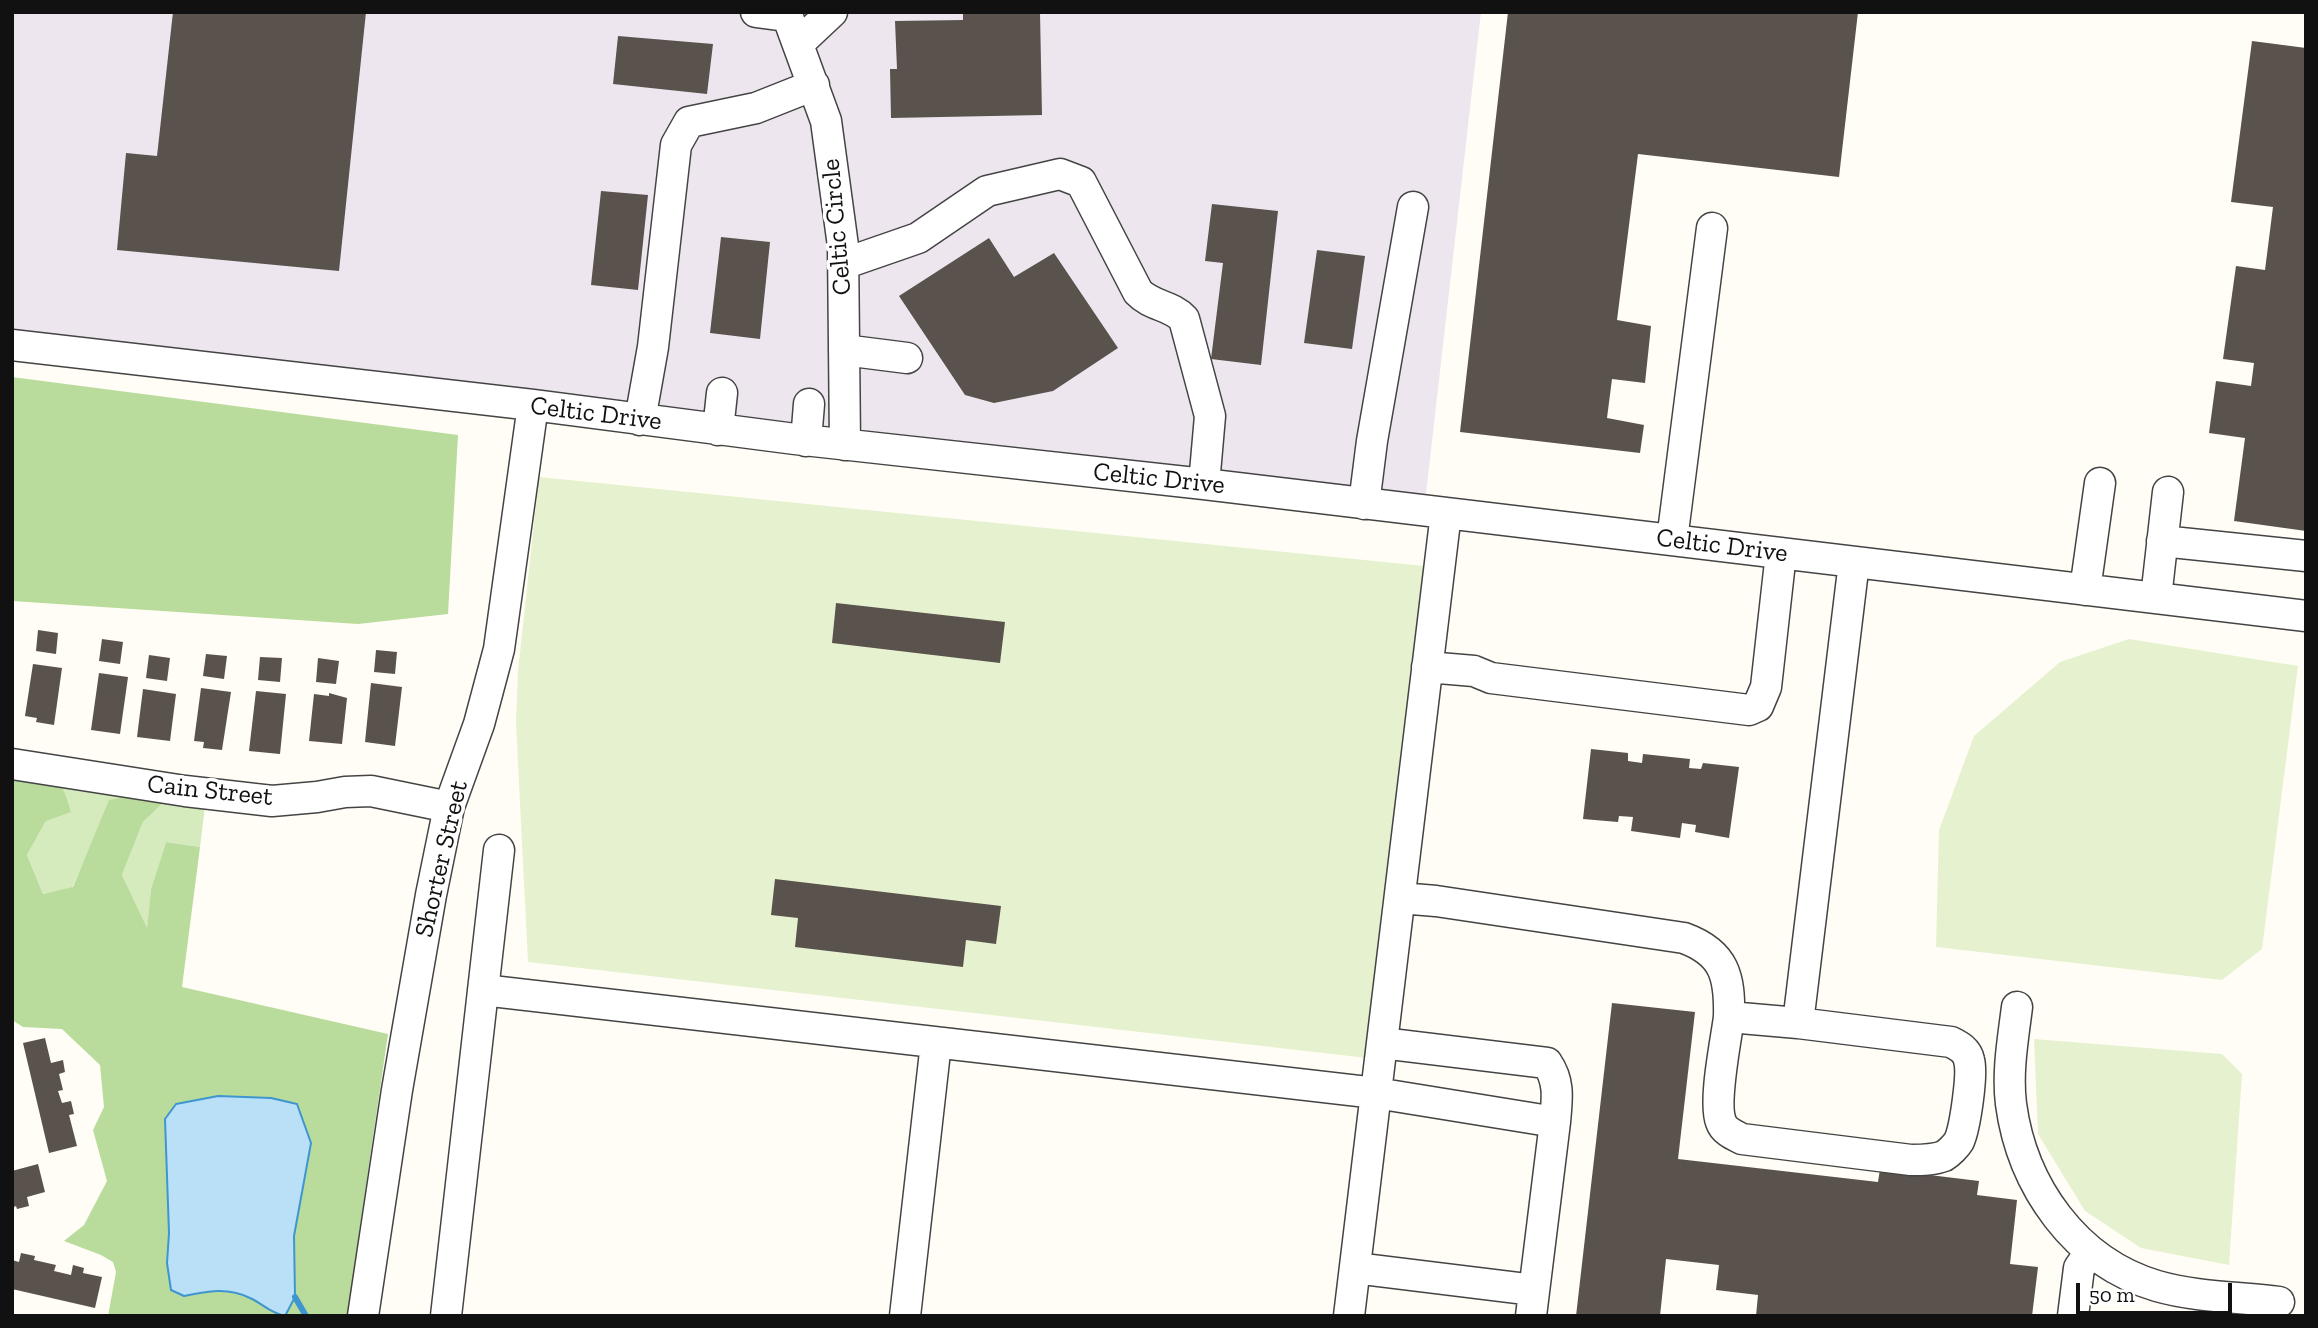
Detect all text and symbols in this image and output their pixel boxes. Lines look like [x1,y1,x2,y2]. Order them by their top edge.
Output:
street label: Celtic Circle [815,157,859,297]
street label: Celtic Drive [529,390,663,438]
street label: Celtic Drive [1092,457,1226,501]
street label: Celtic Drive [1655,522,1789,570]
street label: Cain Street [146,769,274,813]
street label: Shorter Street [409,778,475,940]
scale bar [2080,1268,2236,1312]
text: 50 m [2089,1282,2135,1307]

